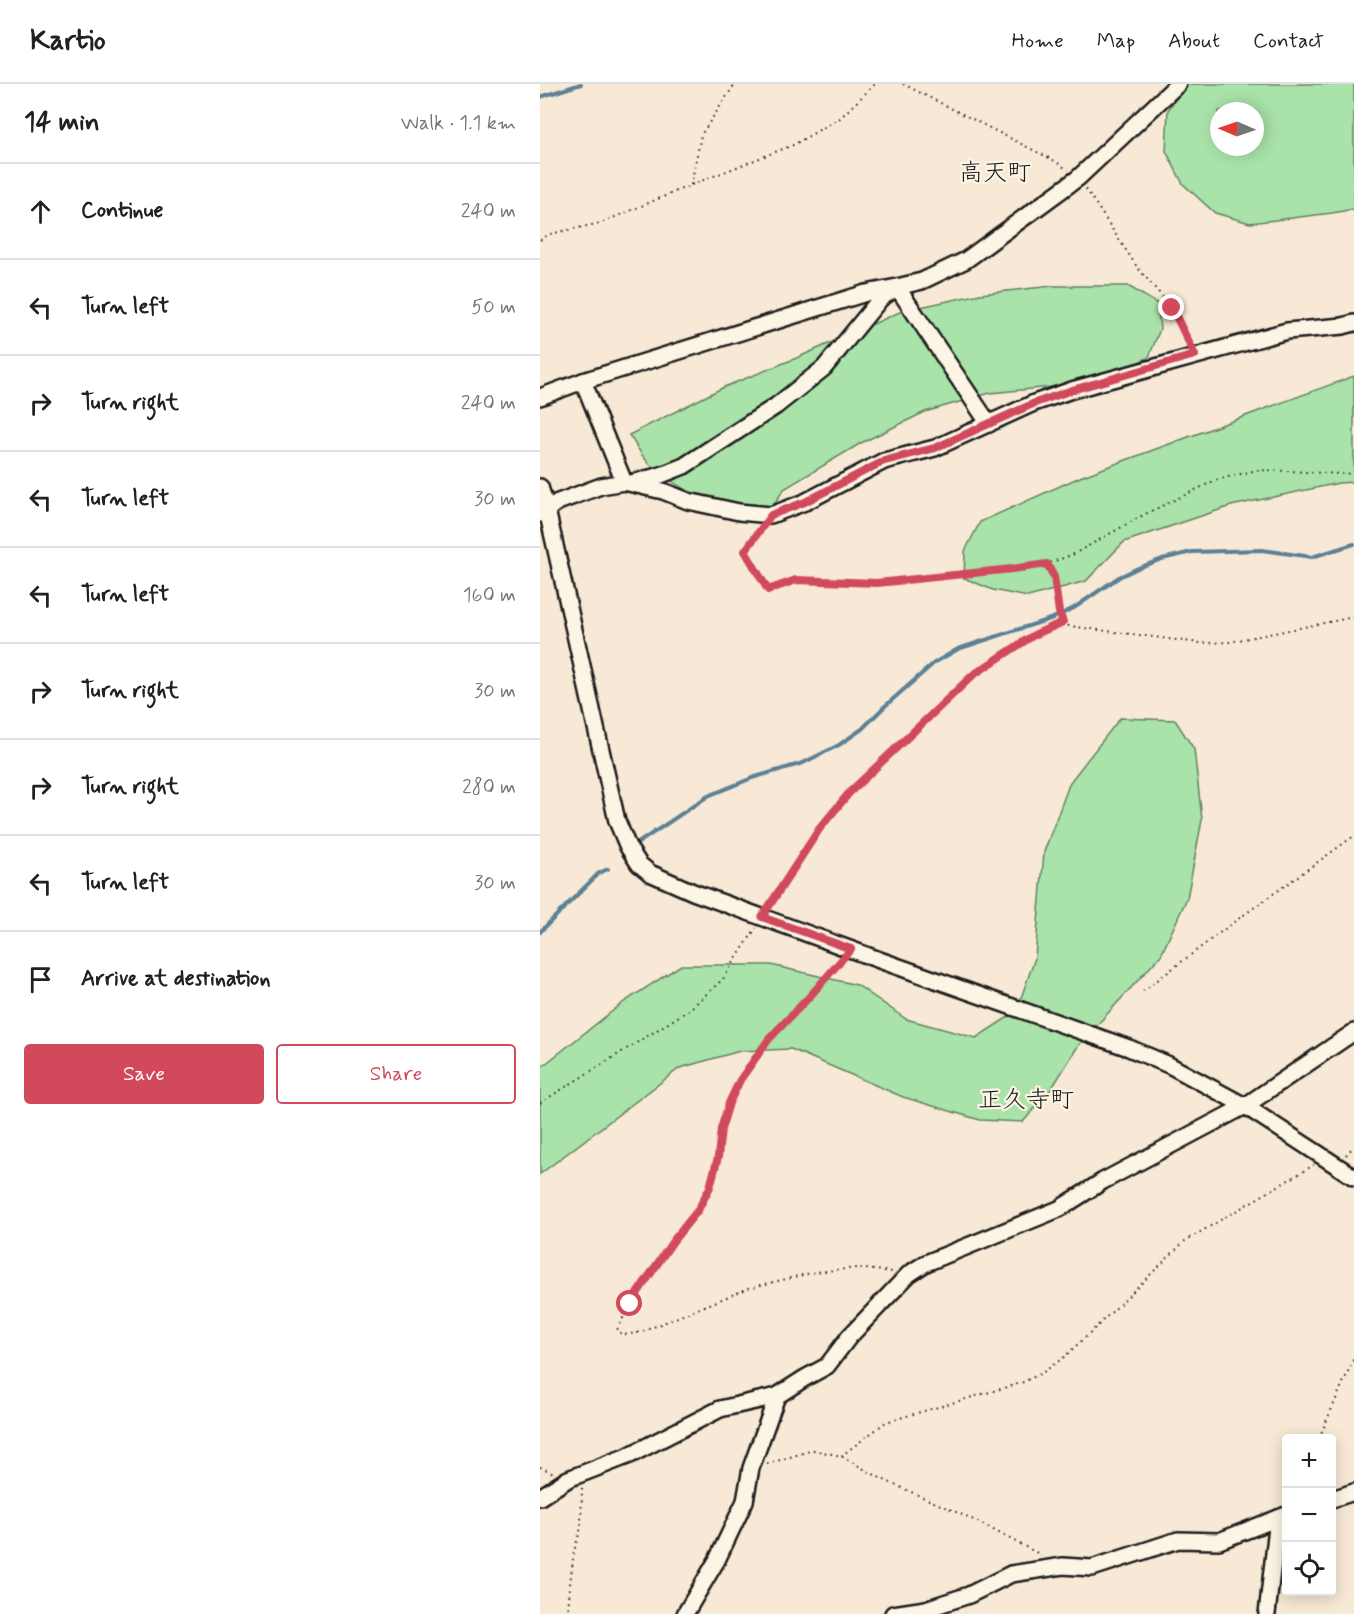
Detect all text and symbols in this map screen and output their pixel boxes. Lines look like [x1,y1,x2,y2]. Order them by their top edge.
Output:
text: Kartio [30,23,106,60]
text: Home [1012,27,1064,55]
text: Map [1097,27,1135,55]
text: About [1168,27,1220,55]
text: Contact [1253,27,1324,55]
north arrow [1210,102,1264,156]
text: 14 min [24,106,100,140]
text: Walk · 1.1 km [401,110,516,137]
district label: 高天町 [959,158,1031,189]
icon: ahead [24,195,57,228]
text: Continue [81,197,163,225]
text: 240 m [461,198,516,225]
icon: left [24,291,57,324]
text: Turn left [81,293,169,321]
text: 50 m [471,294,516,321]
route end [1158,294,1184,320]
icon: right [24,387,57,420]
text: Turn right [81,389,179,417]
text: 240 m [461,390,516,417]
icon: left [24,483,57,516]
text: Turn left [81,485,169,513]
text: 30 m [474,486,516,513]
icon: left [24,579,57,612]
text: Turn left [81,581,169,609]
text: 160 m [463,582,516,609]
icon: right [24,675,57,708]
text: Turn right [81,677,179,705]
text: 30 m [474,678,516,705]
icon: right [24,771,57,804]
text: Turn right [81,773,179,801]
text: 280 m [462,774,516,801]
icon: left [24,867,57,900]
text: Turn left [81,869,169,897]
text: 30 m [474,870,516,897]
icon: arrive [24,963,57,996]
text: Arrive at destination [81,965,271,993]
button: Save [24,1044,264,1104]
button: Share [276,1044,516,1104]
district label: 正久寺町 [978,1085,1074,1116]
route start [616,1290,642,1316]
map controls [1282,1434,1336,1596]
button: + [1282,1434,1336,1488]
button: − [1282,1488,1336,1542]
button: locate [1282,1542,1336,1596]

